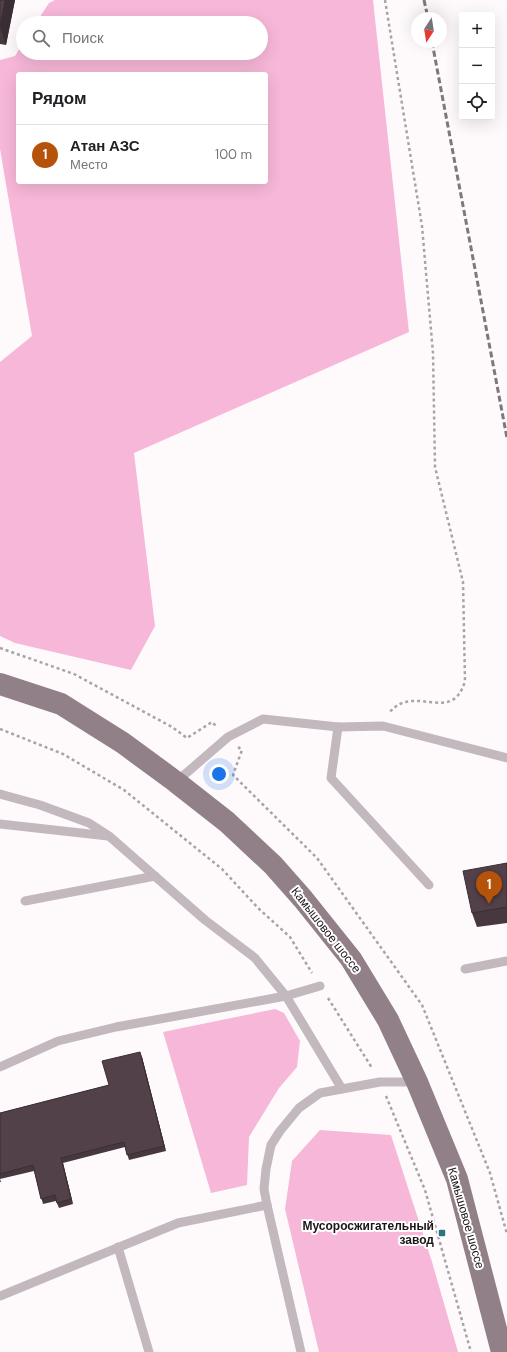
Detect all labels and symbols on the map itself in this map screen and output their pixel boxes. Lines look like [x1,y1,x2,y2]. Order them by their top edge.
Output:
north arrow [411,12,447,48]
your location [209,764,229,784]
pin: 1 [476,871,502,904]
street label: Камышовое шоссе [287,884,365,976]
street label: Камышовое шоссе [444,1166,488,1271]
place label: Мусоросжигательный завод [302,1218,434,1248]
marker: Мусоросжигательный завод [437,1228,447,1238]

